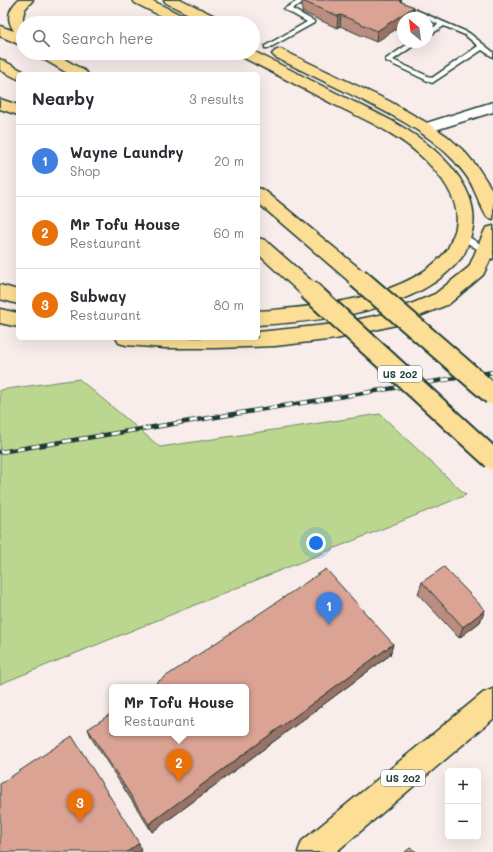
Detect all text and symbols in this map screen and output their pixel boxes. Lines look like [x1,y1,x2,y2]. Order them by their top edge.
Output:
north arrow [397,12,433,48]
search box [16,16,260,60]
icon: search [30,27,52,49]
text: Search here [62,28,153,48]
text: Nearby [32,87,94,109]
text: 3 results [189,90,244,107]
text: Wayne Laundry [70,142,184,162]
text: 1 [42,152,48,169]
text: 20 m [214,152,244,169]
text: Shop [70,162,100,179]
text: Mr Tofu House [70,214,180,234]
text: 2 [41,224,49,241]
text: 60 m [214,224,244,241]
text: Restaurant [70,234,141,251]
text: Subway [70,286,126,306]
text: 3 [41,296,49,313]
text: 80 m [214,296,244,313]
text: Restaurant [70,306,141,323]
road number: US 202 [378,366,422,382]
your location [306,533,326,553]
pin: 1 [316,592,342,625]
popup [109,684,249,736]
text: Mr Tofu House [124,692,234,712]
text: Restaurant [124,712,195,729]
pin: 2 [166,749,192,782]
map controls [445,768,481,840]
button: + [445,768,481,804]
road number: US 202 [381,770,425,786]
pin: 3 [67,789,93,822]
button: − [445,804,481,840]

